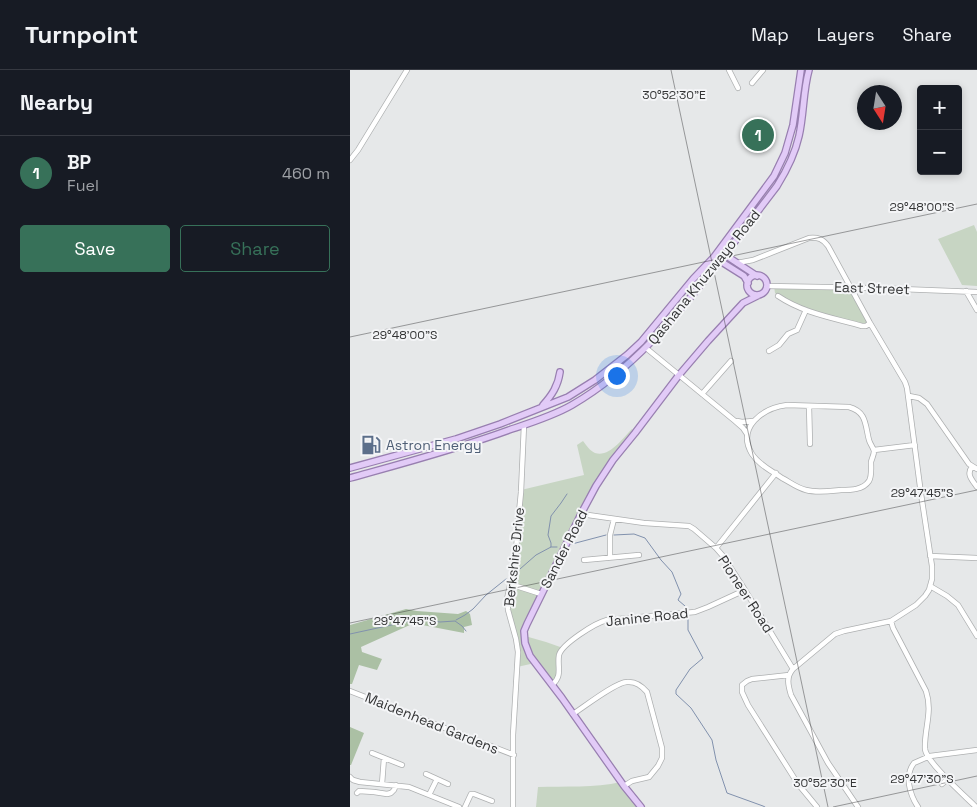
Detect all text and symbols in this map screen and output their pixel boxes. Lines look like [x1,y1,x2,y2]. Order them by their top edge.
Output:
text: Turnpoint [25,19,138,50]
text: Map [751,23,789,46]
text: Layers [817,23,874,46]
text: Share [902,23,952,46]
north arrow [857,85,902,130]
map controls [917,85,962,175]
button: + [917,85,962,130]
text: 30°52'30"E [642,87,706,103]
text: Nearby [20,89,93,116]
pin: 1 [742,116,774,154]
button: − [917,130,962,175]
text: BP [67,150,91,175]
text: 1 [32,163,40,184]
text: 460 m [282,163,330,184]
text: Fuel [67,175,99,196]
text: 29°48'00"S [890,199,954,215]
street label: Qashana Khuzwayo Road [644,206,764,348]
button: Save [20,225,170,272]
button: Share [180,225,330,272]
street label: East Street [834,278,910,298]
text: 29°48'00"S [373,327,437,343]
your location [604,363,630,389]
fuel station icon: Astron Energy [360,434,382,456]
place label: Astron Energy [386,436,482,454]
text: 29°47'45"S [891,485,953,501]
street label: Berkshire Drive [500,506,528,608]
street label: Sander Road [537,507,591,591]
street label: Pioneer Road [714,552,778,636]
street label: Janine Road [605,604,689,630]
text: 29°47'45"S [374,613,436,629]
street label: Maidenhead Gardens [363,688,501,758]
text: 29°47'30"S [890,771,954,787]
text: 30°52'30"E [793,775,857,791]

